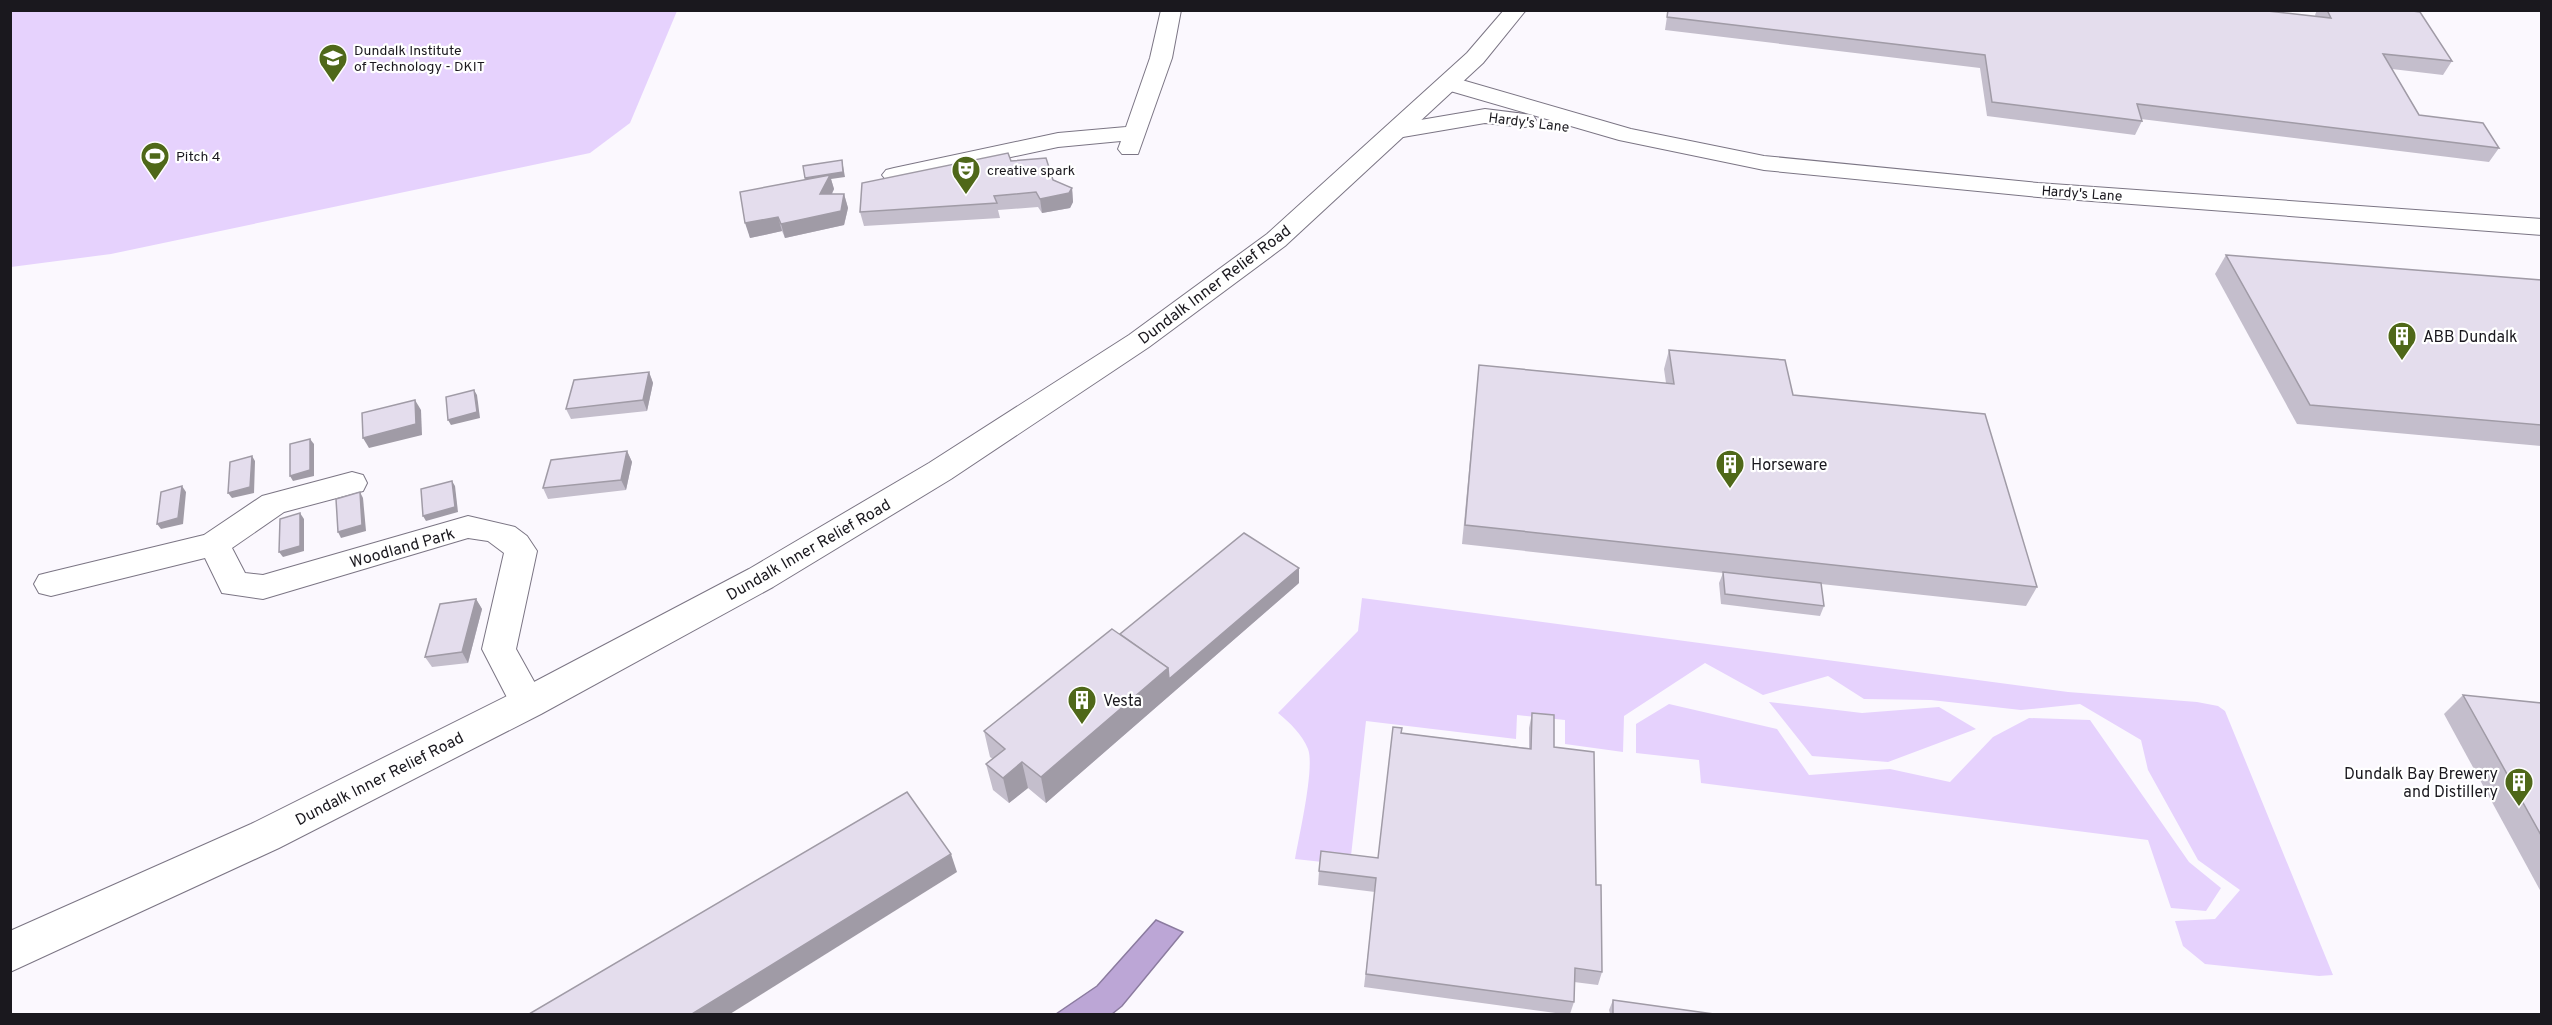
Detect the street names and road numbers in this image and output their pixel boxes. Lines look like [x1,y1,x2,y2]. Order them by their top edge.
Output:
street label: Hardy's Lane [1488,110,1570,137]
street label: Hardy's Lane [2041,183,2123,206]
street label: Dundalk Inner Relief Road [1135,222,1296,350]
street label: Dundalk Inner Relief Road [723,495,895,606]
street label: Woodland Park [348,524,457,573]
street label: Dundalk Inner Relief Road [292,729,467,831]

